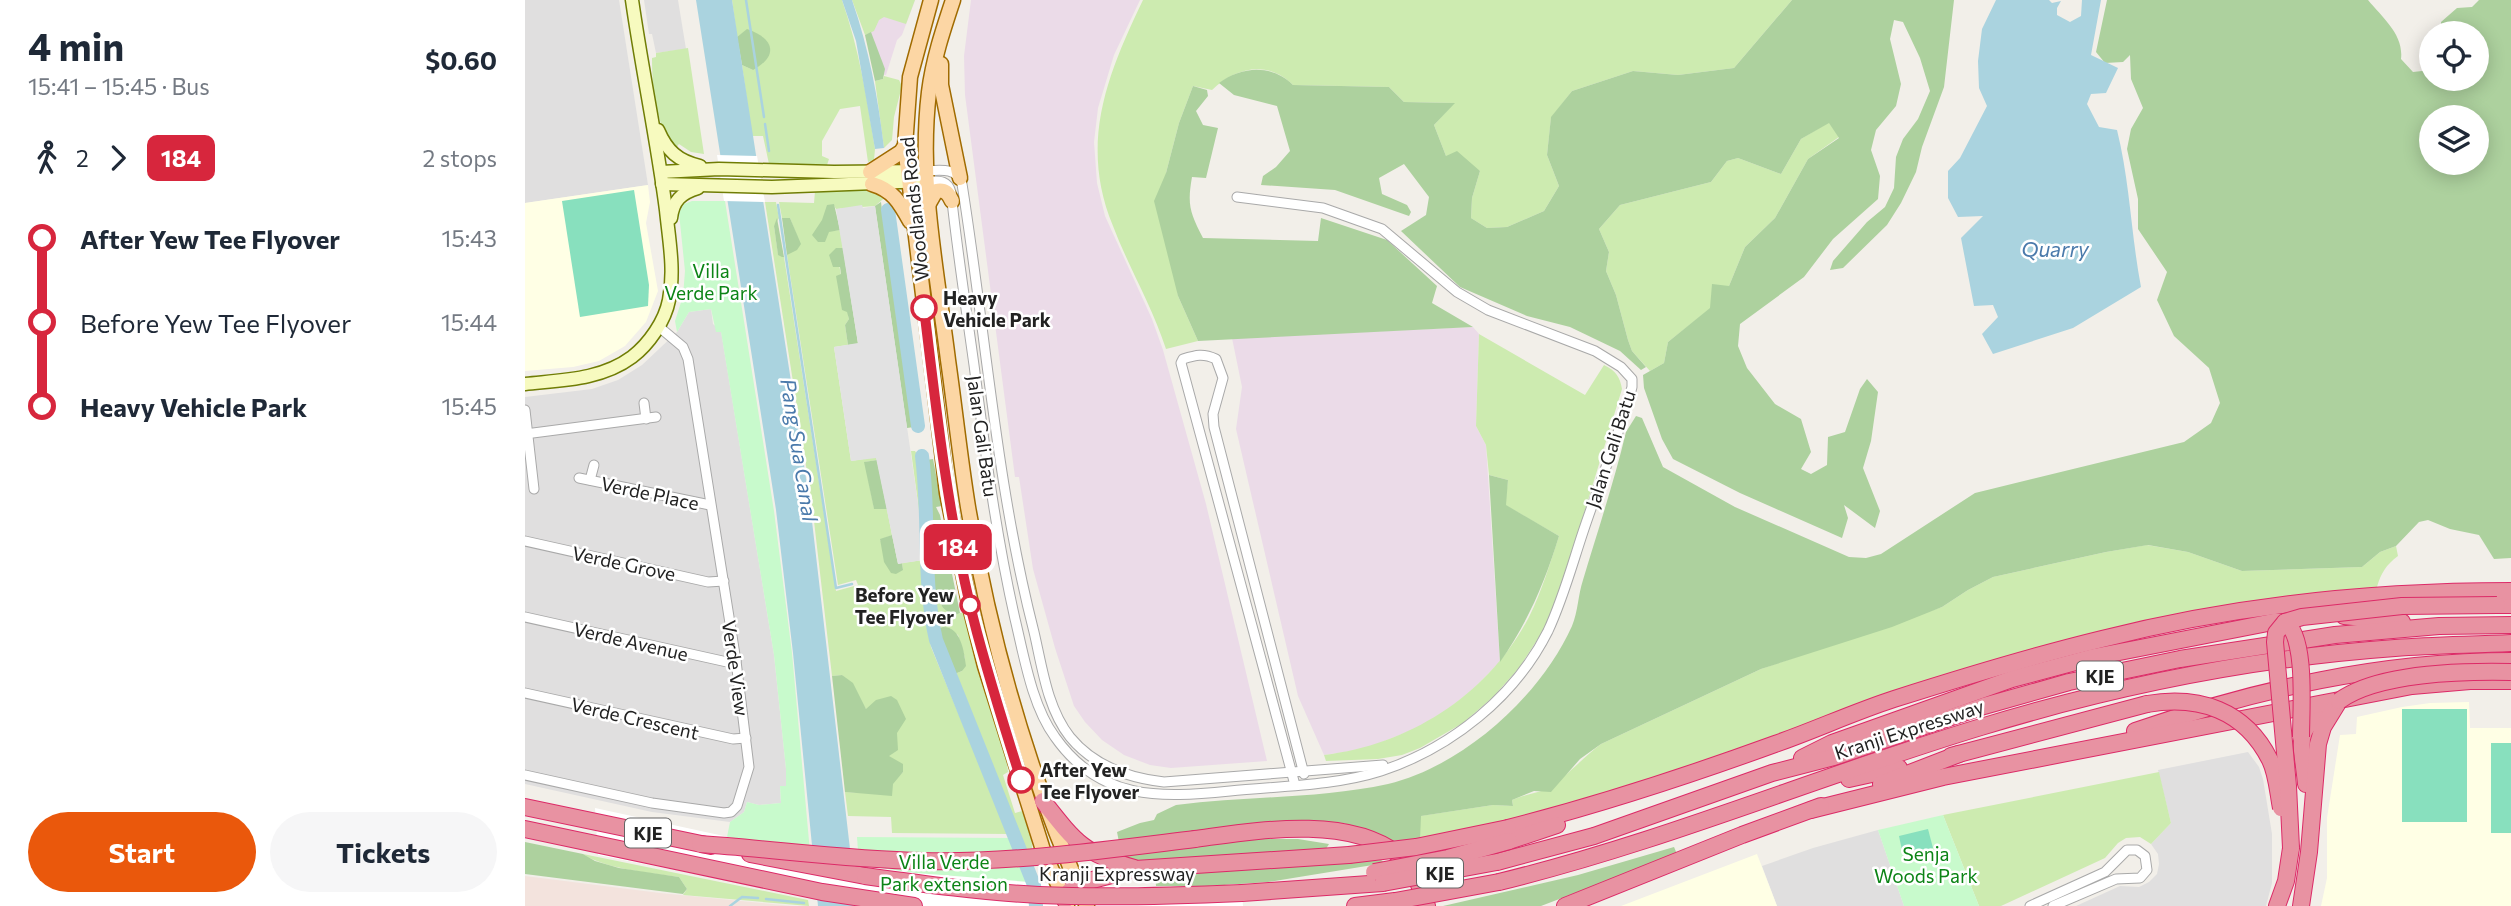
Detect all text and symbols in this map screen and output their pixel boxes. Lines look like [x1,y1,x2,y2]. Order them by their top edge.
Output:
map controls [2419,21,2489,175]
button: locate [2419,21,2489,91]
text: 4 min [28,22,124,69]
text: $0.60 [425,44,497,75]
text: 15:41 – 15:45 · Bus [28,72,210,100]
button: layers [2419,105,2489,175]
street label: Woodlands Road [895,136,933,282]
icon: walk [28,139,66,177]
icon: forward [99,139,137,177]
text: 184 [161,143,201,172]
text: 2 [76,144,89,172]
text: 2 stops [423,144,497,172]
text: After Yew Tee Flyover [80,223,340,254]
text: 15:43 [442,224,497,252]
water label: Quarry [2021,236,2090,261]
park label: Villa Verde Park [664,259,758,304]
place label: Heavy Vehicle Park [943,286,1051,331]
marker: Heavy Vehicle Park [911,295,937,321]
text: Before Yew Tee Flyover [80,307,351,338]
text: 15:44 [441,308,497,336]
street label: Jalan Gali Batu [963,374,1003,498]
water label: Pang Sua Canal [776,377,824,524]
street label: Jalan Gali Batu [1580,387,1640,511]
text: Heavy Vehicle Park [80,391,307,422]
text: 15:45 [442,392,497,420]
street label: Verde Place [599,471,701,515]
line badge: 184 [918,524,998,570]
text: 184 [938,532,978,561]
street label: Verde Grove [570,541,678,585]
place label: Before Yew Tee Flyover [855,583,954,628]
marker: Before Yew Tee Flyover [960,595,980,615]
street label: Verde Avenue [571,617,691,665]
street label: Verde View [718,619,754,717]
road number: KJE [2077,662,2123,690]
street label: Verde Crescent [569,692,701,744]
street label: Kranji Expressway [1831,694,1987,764]
place label: After Yew Tee Flyover [1040,758,1140,803]
marker: After Yew Tee Flyover [1008,767,1034,793]
button: Start [28,812,256,892]
button: Tickets [270,812,497,892]
road number: KJE [625,818,671,848]
park label: Senja Woods Park [1874,842,1978,887]
park label: Villa Verde Park extension [880,850,1008,895]
road number: KJE [1417,858,1463,888]
street label: Kranji Expressway [1039,862,1195,885]

